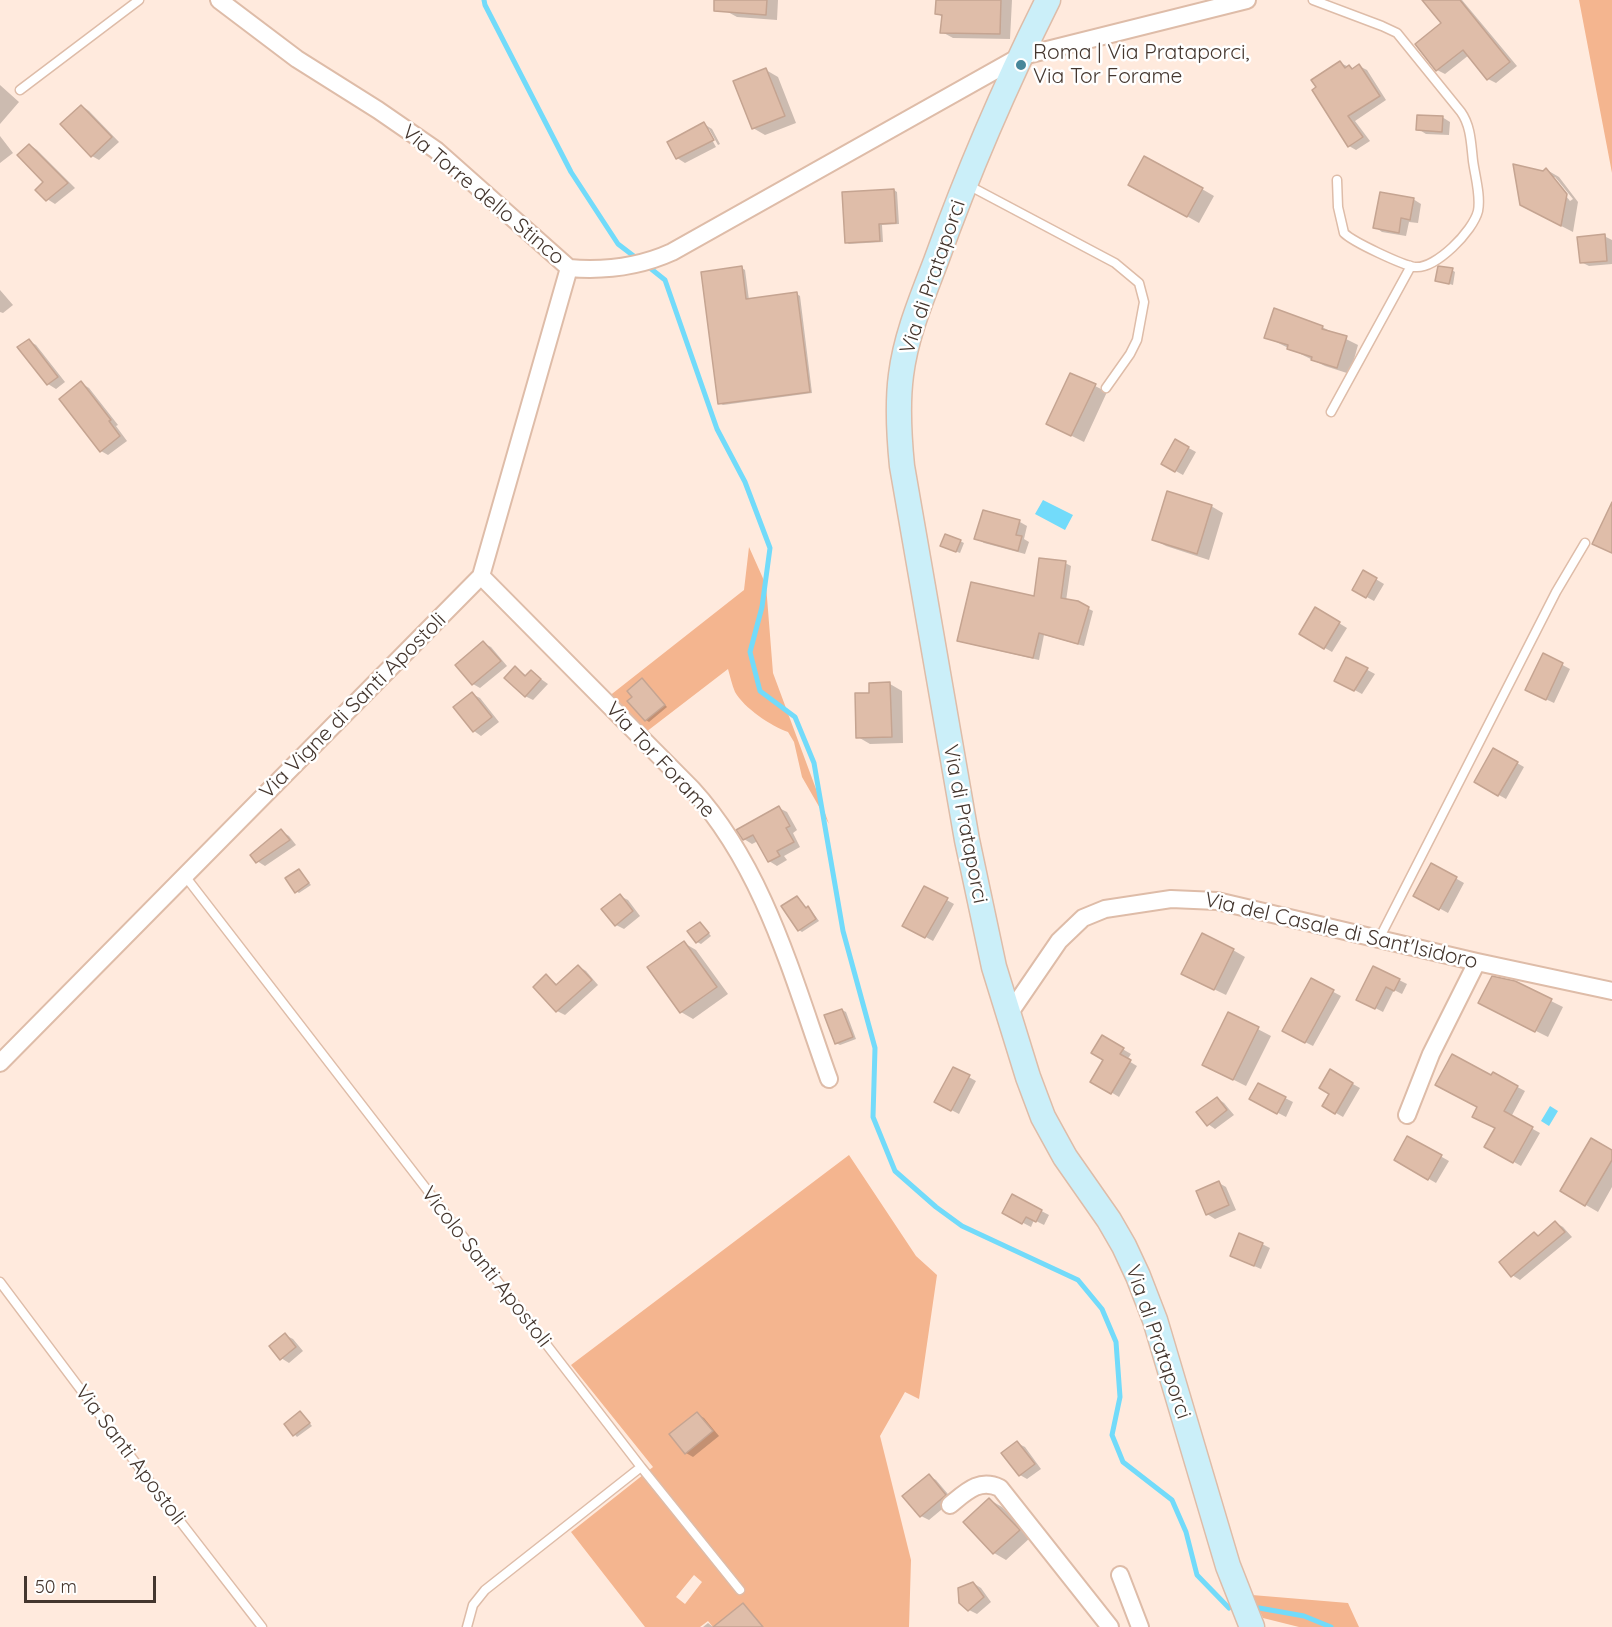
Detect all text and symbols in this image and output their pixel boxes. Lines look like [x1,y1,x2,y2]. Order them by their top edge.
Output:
place label: Roma | Via Prataporci, Via Tor Forame [1033,40,1250,90]
marker: Roma | Via Prataporci, Via Tor Forame [1014,58,1028,72]
street label: Via Torre dello Stinco [397,120,569,270]
street label: Via di Prataporci [895,197,971,357]
street label: Via Vigne di Santi Apostoli [255,608,451,804]
street label: Via Tor Forame [600,697,720,823]
street label: Via di Prataporci [937,742,993,906]
street label: Via del Casale di Sant'Isidoro [1202,887,1480,975]
street label: Vicolo Santi Apostoli [415,1182,557,1352]
street label: Via di Prataporci [1120,1262,1196,1422]
street label: Via Santi Apostoli [69,1380,191,1530]
scale bar [27,1564,159,1602]
text: 50 m [35,1575,77,1598]

